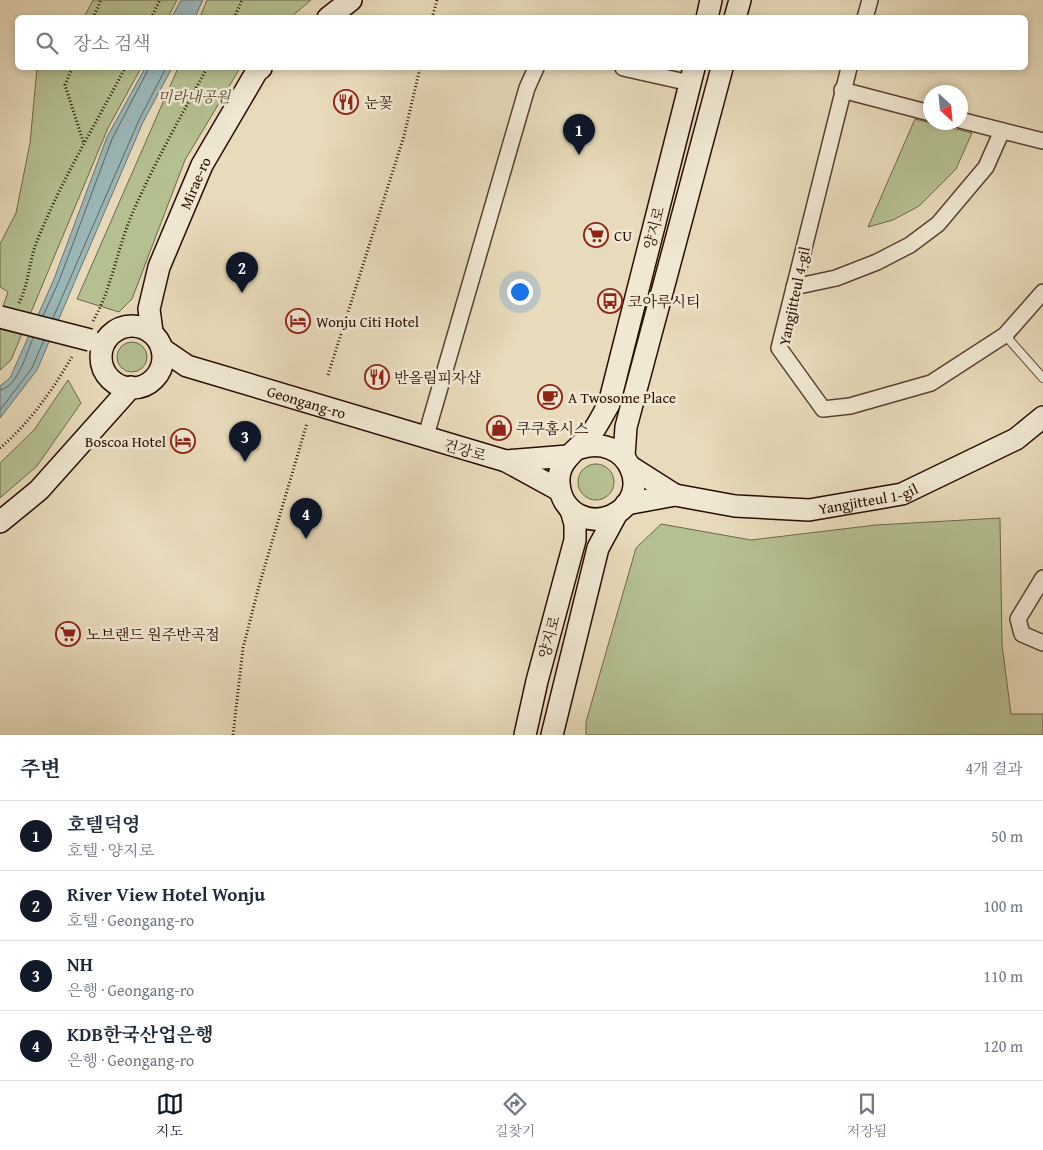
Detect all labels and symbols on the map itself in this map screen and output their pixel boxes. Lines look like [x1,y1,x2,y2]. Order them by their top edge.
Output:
north arrow [923,85,968,130]
park label: 미라내공원 [158,86,232,107]
restaurant icon: 눈꽃 [333,89,359,115]
place label: 눈꽃 [364,92,393,113]
pin: 1 [563,114,595,155]
street label: Mirae-ro [174,152,216,212]
street label: 양지로 [639,204,670,252]
supermarket icon: CU [583,222,609,248]
place label: CU [614,225,632,246]
street label: Yangjitteul 4-gil [773,244,815,348]
pin: 2 [226,252,258,293]
your location [507,279,533,305]
bus stop icon: 코아루시티 [597,288,623,314]
place label: 코아루시티 [628,291,700,312]
hotel icon: Wonju Citi Hotel [285,308,311,334]
place label: Wonju Citi Hotel [316,311,419,332]
restaurant icon: 반올림피자샵 [364,364,390,390]
place label: 반올림피자샵 [394,367,481,388]
street label: Geongang-ro [265,380,349,423]
cafe icon: A Twosome Place [537,384,563,410]
place label: A Twosome Place [568,387,676,408]
shop icon: 쿠쿠홈시스 [486,415,512,441]
place label: 쿠쿠홈시스 [516,418,589,439]
pin: 3 [229,421,261,462]
hotel icon: Boscoa Hotel [170,428,196,454]
place label: Boscoa Hotel [85,431,166,452]
street label: 건강로 [441,434,489,466]
street label: Yangjitteul 1-gil [817,478,921,519]
pin: 4 [290,498,322,539]
street label: 양지로 [533,613,565,661]
supermarket icon: 노브랜드 원주반곡점 [55,621,81,647]
place label: 노브랜드 원주반곡점 [86,624,220,645]

